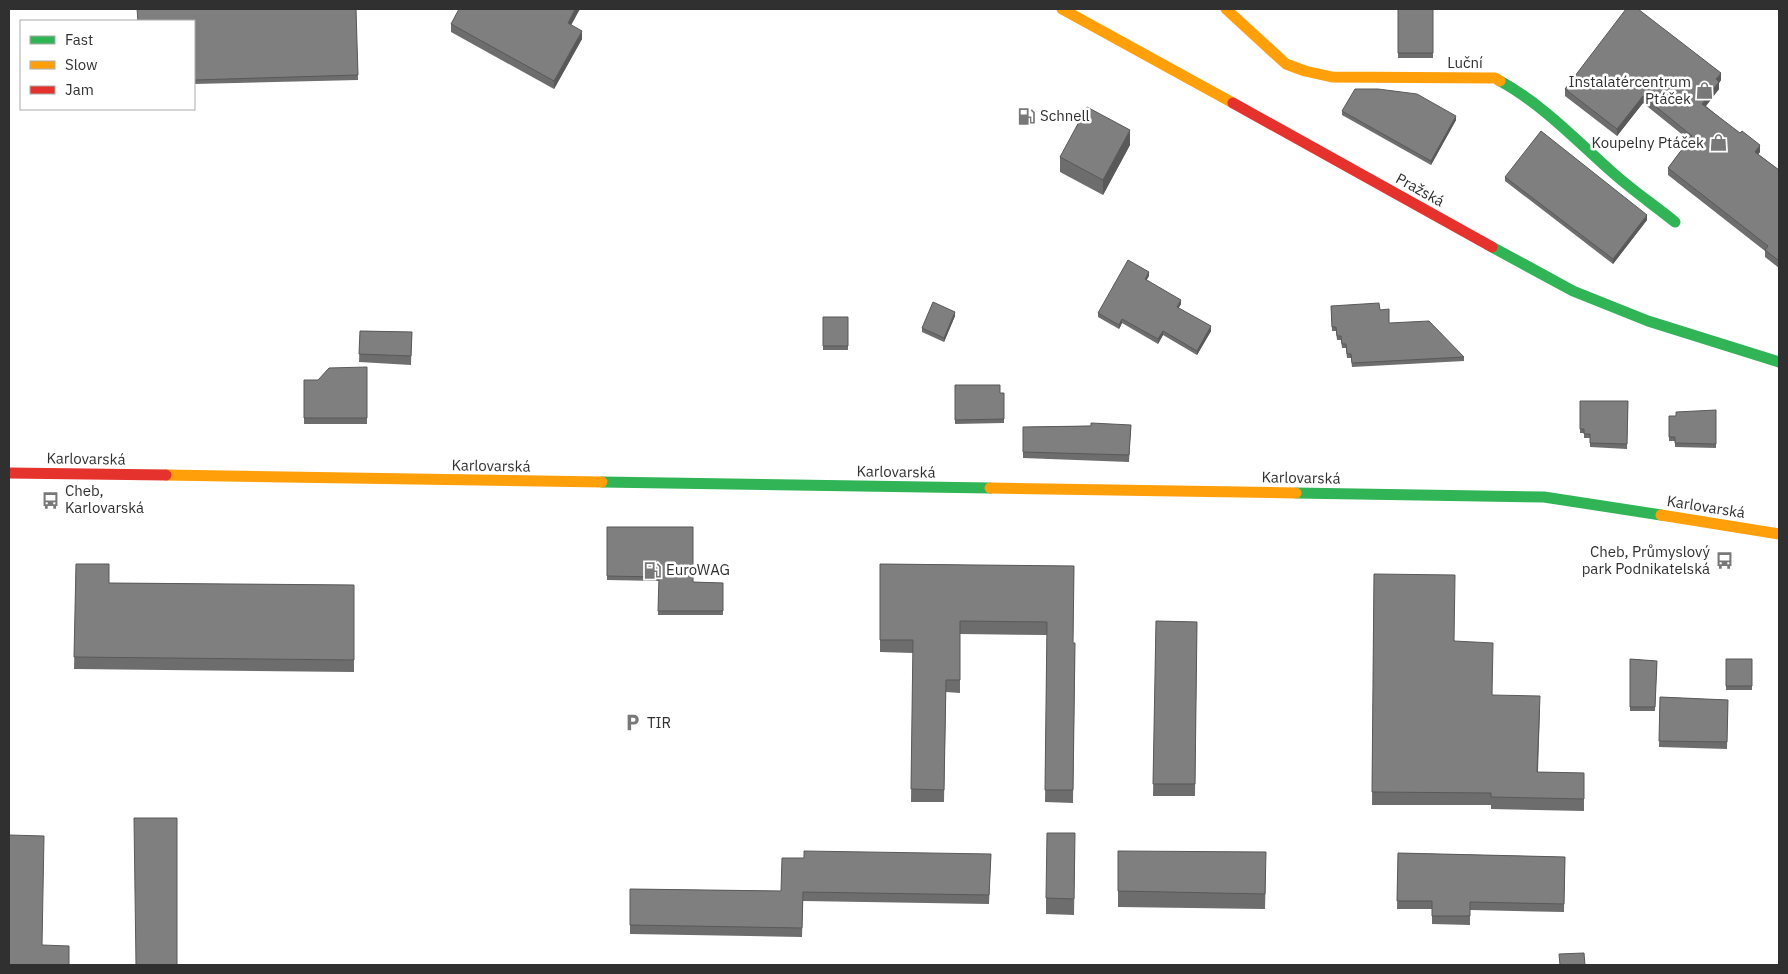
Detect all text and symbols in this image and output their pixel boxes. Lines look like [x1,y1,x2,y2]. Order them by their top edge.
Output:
legend [20,20,195,110]
text: Fast [65,30,93,49]
street label: Luční [1447,53,1483,72]
text: Slow [65,55,98,74]
place label: Instalatércentrum Ptáček [1568,72,1691,108]
text: Jam [65,80,94,99]
shop icon: Instalatércentrum Ptáček [1695,81,1715,101]
fuel station icon: Schnell [1016,106,1036,126]
place label: Schnell [1040,106,1090,125]
place label: Koupelny Ptáček [1592,133,1704,152]
shop icon: Koupelny Ptáček [1708,133,1728,153]
street label: Pražská [1393,169,1448,211]
street label: Karlovarská [46,448,126,469]
street label: Karlovarská [451,455,531,476]
street label: Karlovarská [856,461,936,482]
street label: Karlovarská [1261,467,1341,488]
place label: Cheb, Karlovarská [65,481,144,517]
bus stop icon: Cheb, Karlovarská [41,490,61,510]
street label: Karlovarská [1666,491,1747,522]
place label: Cheb, Průmyslový park Podnikatelská [1582,542,1711,578]
bus stop icon: Cheb, Průmyslový park Podnikatelská [1714,551,1734,571]
fuel station icon: EuroWAG [642,560,662,580]
place label: EuroWAG [666,560,730,579]
parking icon: TIR [623,713,643,733]
place label: TIR [647,713,671,732]

